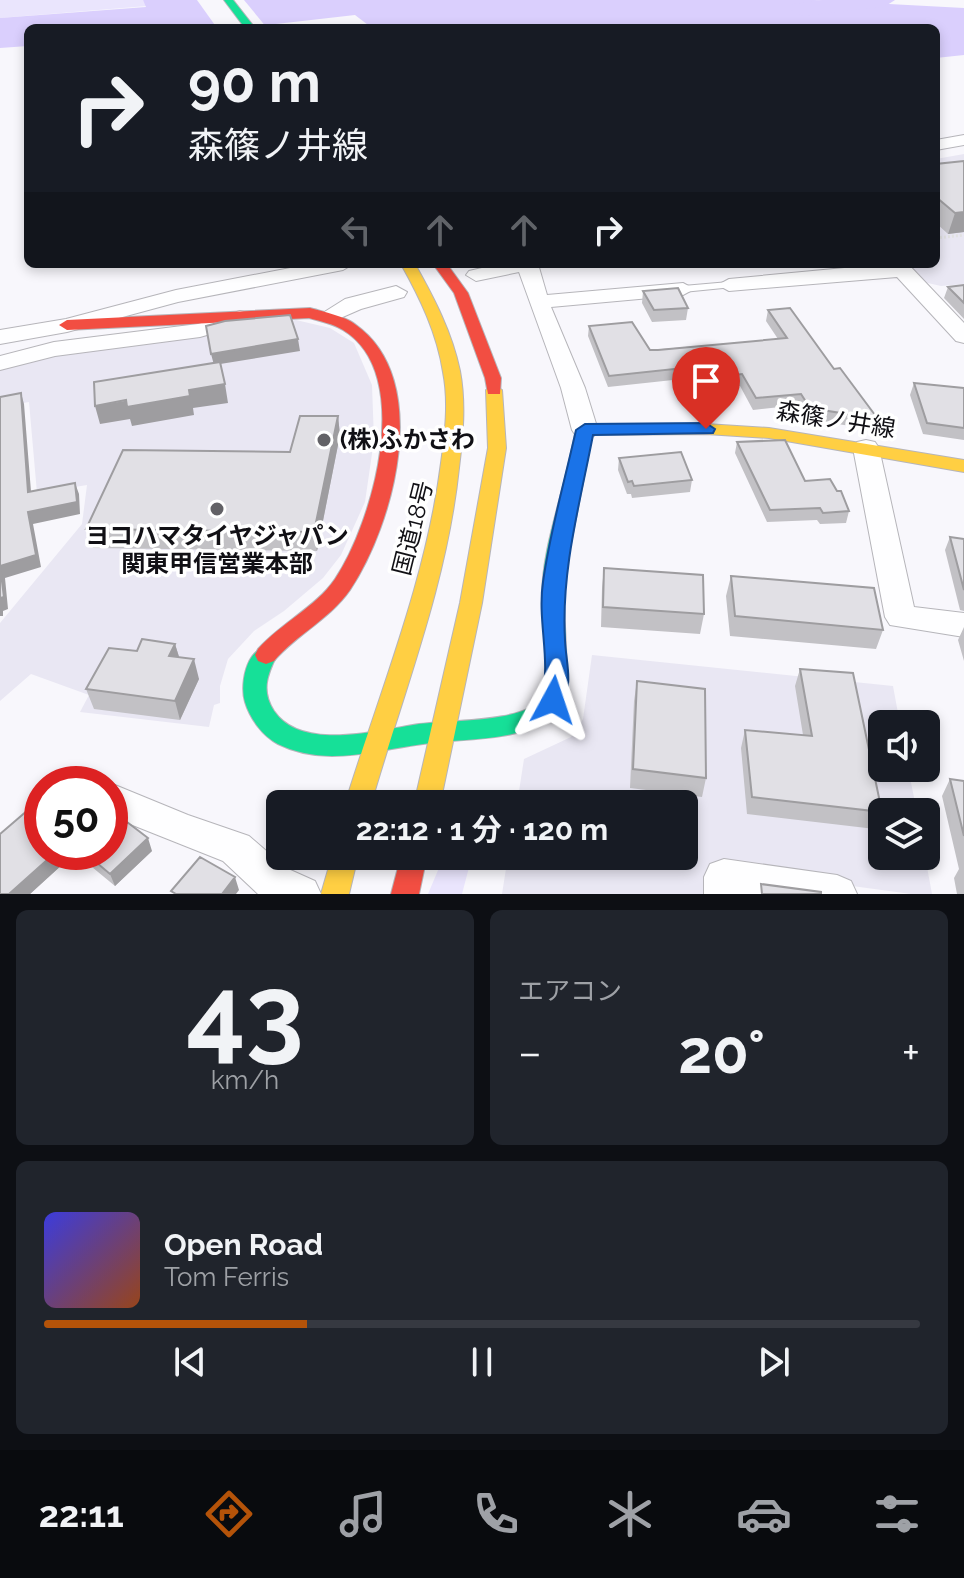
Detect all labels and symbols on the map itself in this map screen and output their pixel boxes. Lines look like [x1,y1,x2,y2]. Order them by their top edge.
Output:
pin [672,347,740,429]
street label: 森篠ノ井線 [775,396,898,443]
place label: (株)ふかさわ [340,425,475,454]
marker: (株)ふかさわ [315,431,333,449]
street label: 国道18号 [387,478,438,578]
marker: ヨコハマタイヤジャパン 関東甲信営業本部 [208,500,226,518]
place label: ヨコハマタイヤジャパン 関東甲信営業本部 [85,521,349,578]
position arrow [511,658,595,742]
speed limit sign: 50 [24,766,128,870]

